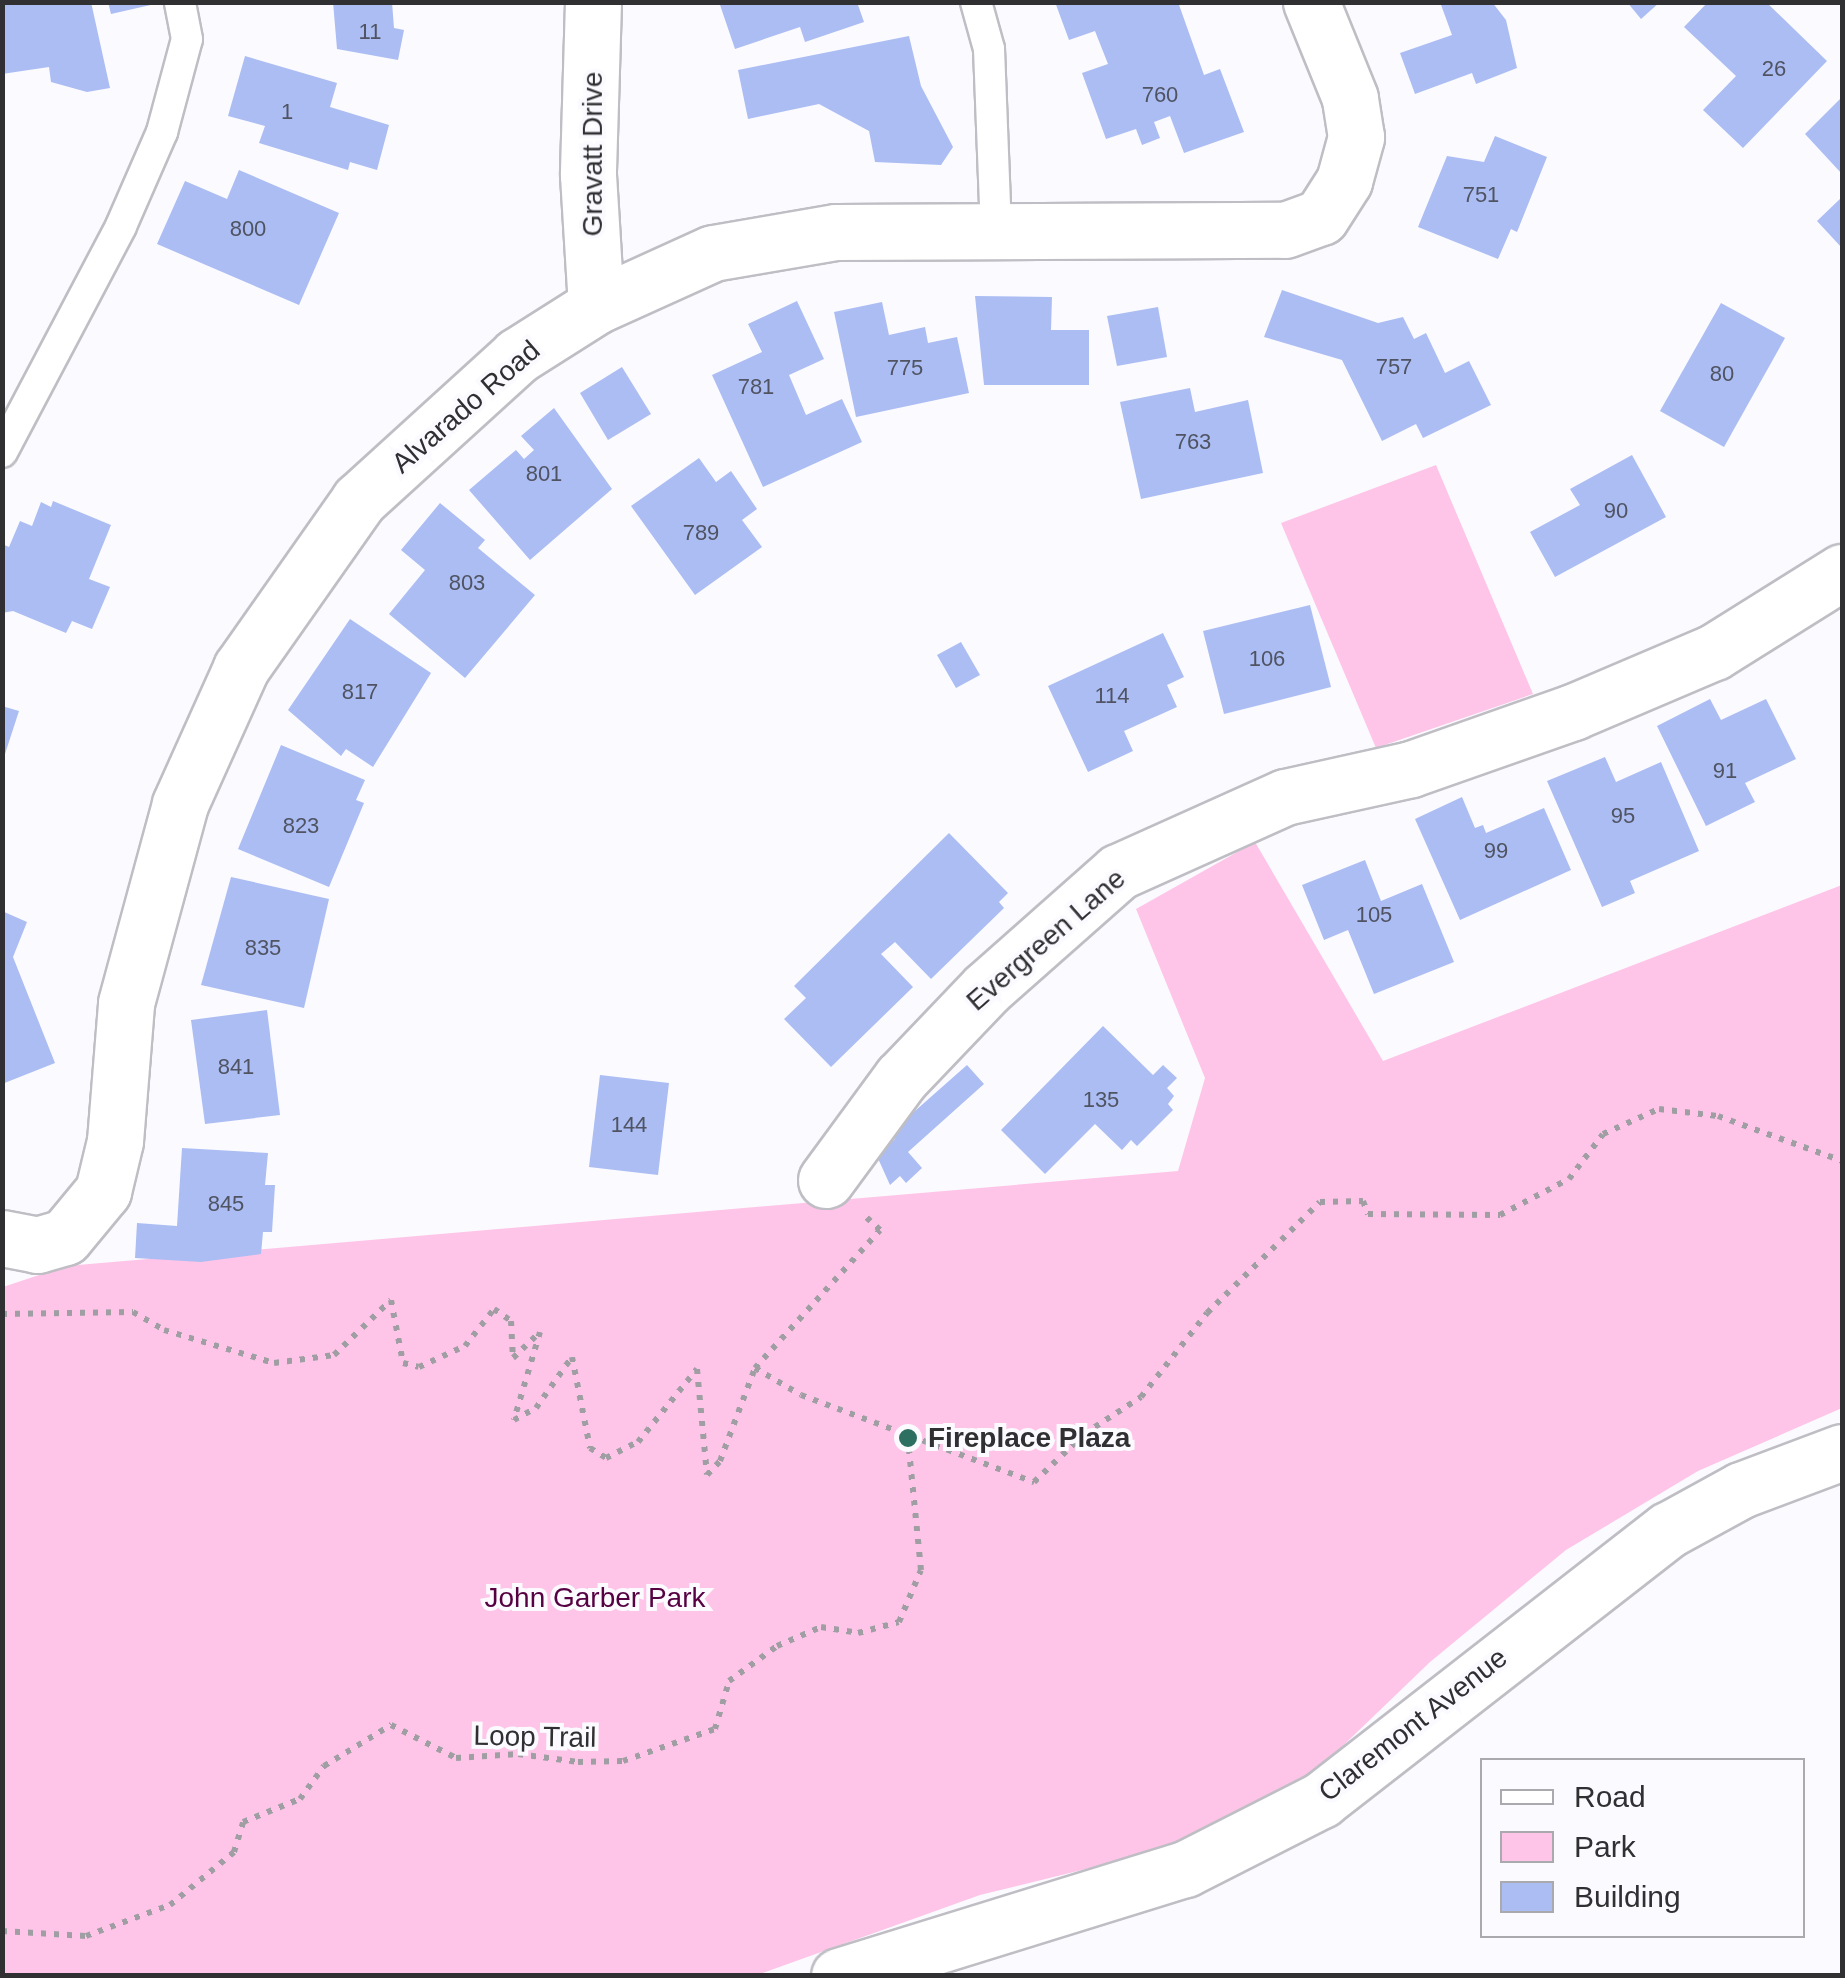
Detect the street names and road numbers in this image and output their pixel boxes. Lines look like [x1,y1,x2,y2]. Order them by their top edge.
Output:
street label: Gravatt Drive [576,72,610,236]
street label: Alvarado Road [385,334,547,480]
street label: Evergreen Lane [960,862,1132,1018]
street label: Claremont Avenue [1311,1641,1515,1809]
street label: Loop Trail [473,1719,597,1755]

